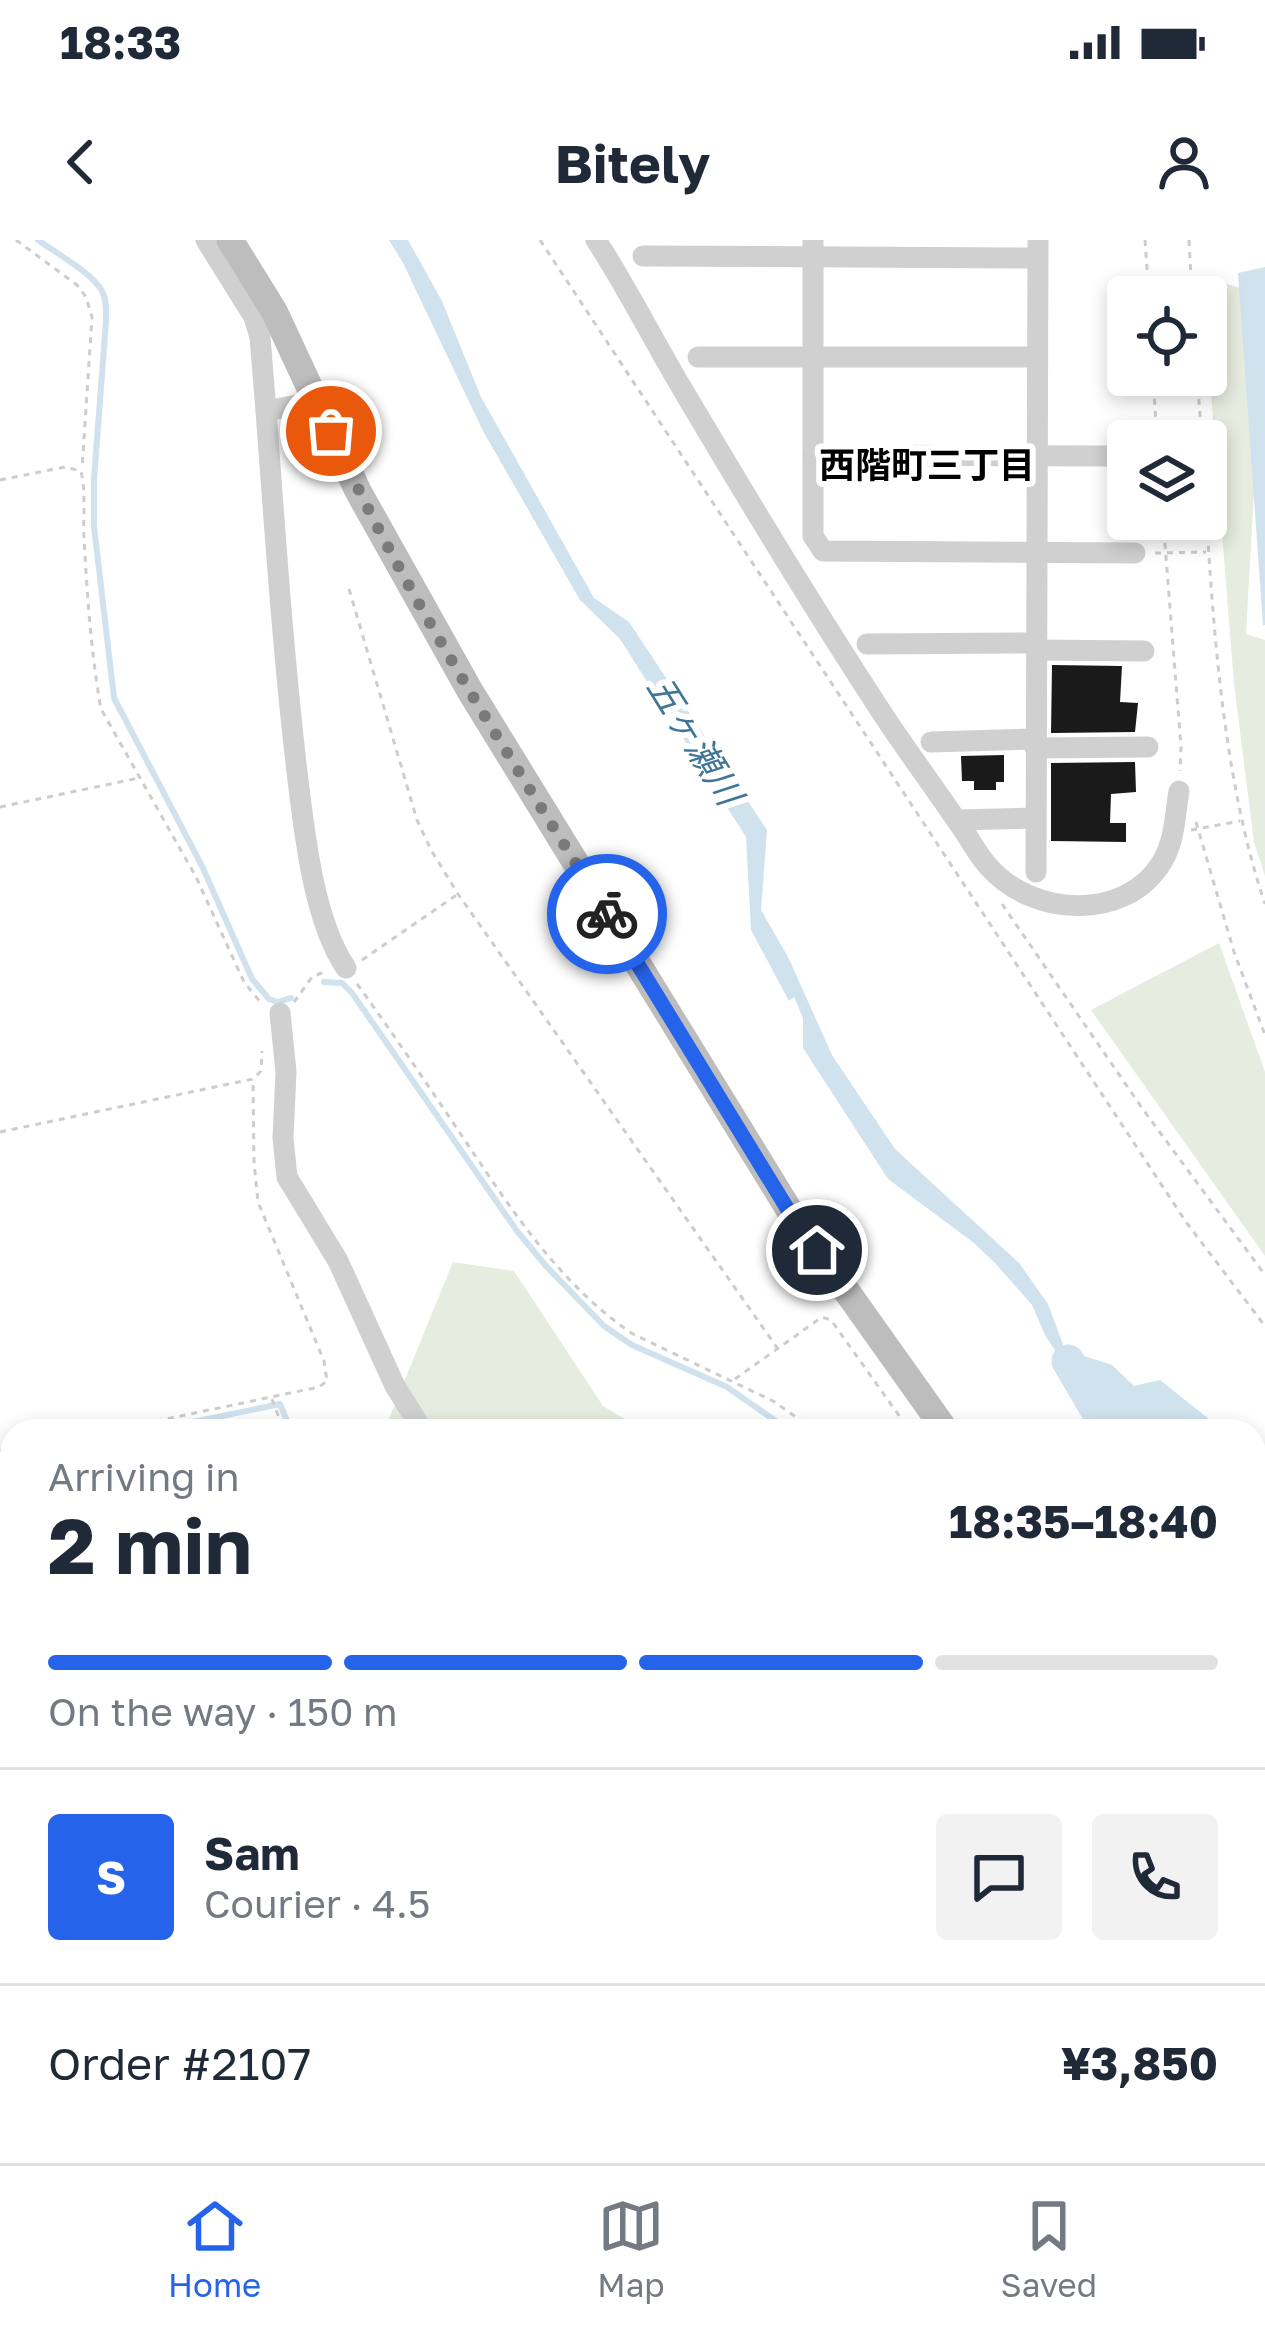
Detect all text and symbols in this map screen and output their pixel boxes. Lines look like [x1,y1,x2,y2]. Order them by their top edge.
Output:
text: 18:33 [60,15,181,69]
icon: back [48,129,114,195]
icon: person [1151,129,1217,195]
text: Bitely [555,130,710,195]
map controls [1107,276,1227,540]
button: locate [1107,276,1227,396]
pin [280,380,382,482]
icon: bag [298,398,364,464]
button: layers [1107,420,1227,540]
district label: 西階町三丁目 [819,443,1035,486]
water label: 五ヶ瀬川 [639,667,754,816]
courier [547,854,667,974]
icon: bike [574,881,640,947]
pin [766,1199,868,1301]
icon: home [784,1217,850,1283]
text: Arriving in [48,1453,239,1500]
text: 18:35–18:40 [949,1494,1218,1548]
text: 2 min [48,1498,252,1591]
text: On the way · 150 m [48,1688,398,1735]
button: chat [936,1814,1062,1940]
button: phone [1092,1814,1218,1940]
text: Sam [204,1826,300,1880]
text: S [96,1850,126,1904]
text: Courier · 4.5 [204,1880,430,1927]
text: Order #2107 [48,2036,311,2090]
text: ¥3,850 [1061,2036,1218,2090]
tab: Home [168,2193,261,2304]
tab: Map [597,2193,665,2304]
tab: Saved [1001,2193,1097,2304]

